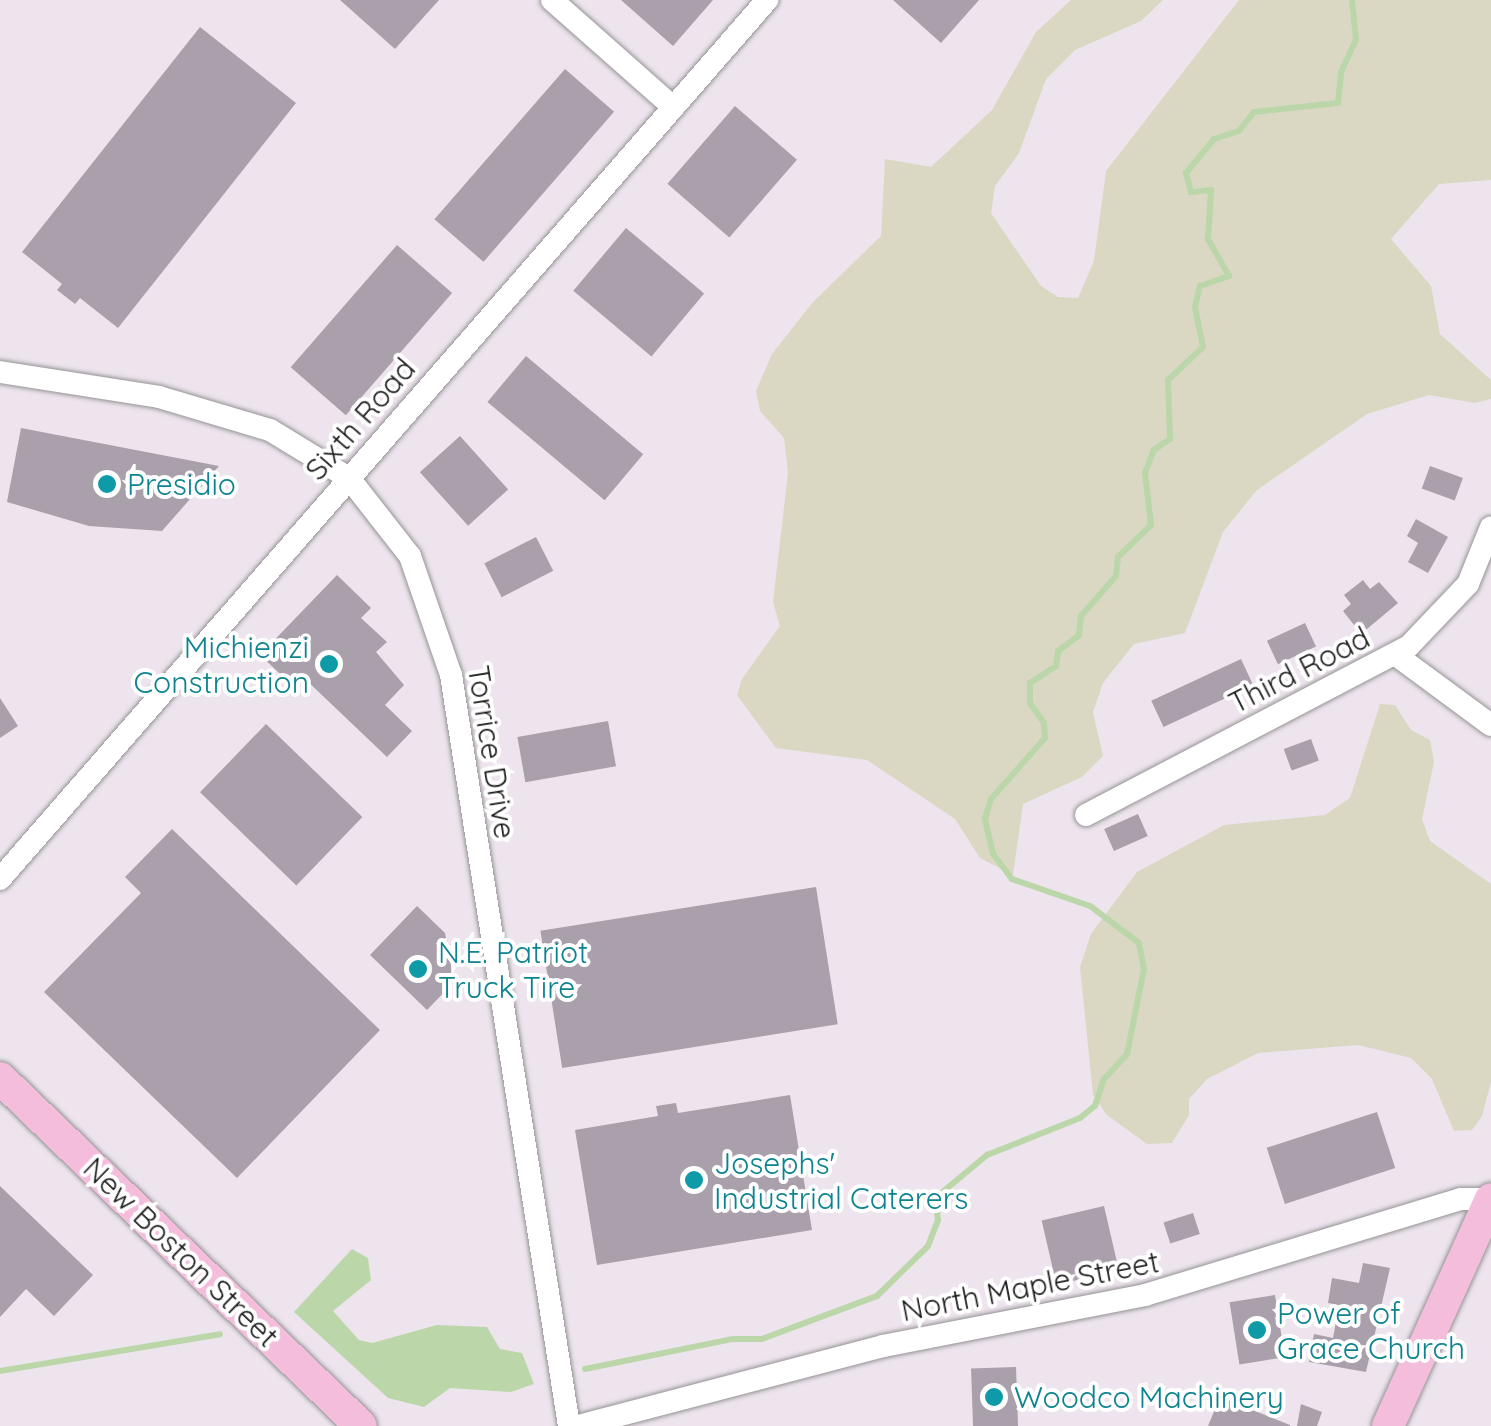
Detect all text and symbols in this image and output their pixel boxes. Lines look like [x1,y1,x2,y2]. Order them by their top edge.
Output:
street label: Sixth Road [297,351,423,487]
place label: Presidio [127,466,236,502]
marker: Presidio [96,473,118,495]
street label: Third Road [1223,619,1375,721]
place label: Michienzi Construction [134,629,309,700]
marker: Michienzi Construction [318,653,340,675]
street label: Torrice Drive [461,663,523,841]
place label: N.E. Patriot Truck Tire [438,934,588,1004]
marker: N.E. Patriot Truck Tire [407,958,429,980]
place label: Josephs' Industrial Caterers [714,1145,968,1216]
street label: New Boston Street [76,1150,286,1354]
marker: Josephs' Industrial Caterers [683,1169,705,1191]
street label: North Maple Street [898,1243,1162,1329]
place label: Power of Grace Church [1277,1295,1465,1366]
marker: Power of Grace Church [1246,1319,1268,1341]
place label: Woodco Machinery [1014,1379,1284,1415]
marker: Woodco Machinery [983,1386,1005,1408]

